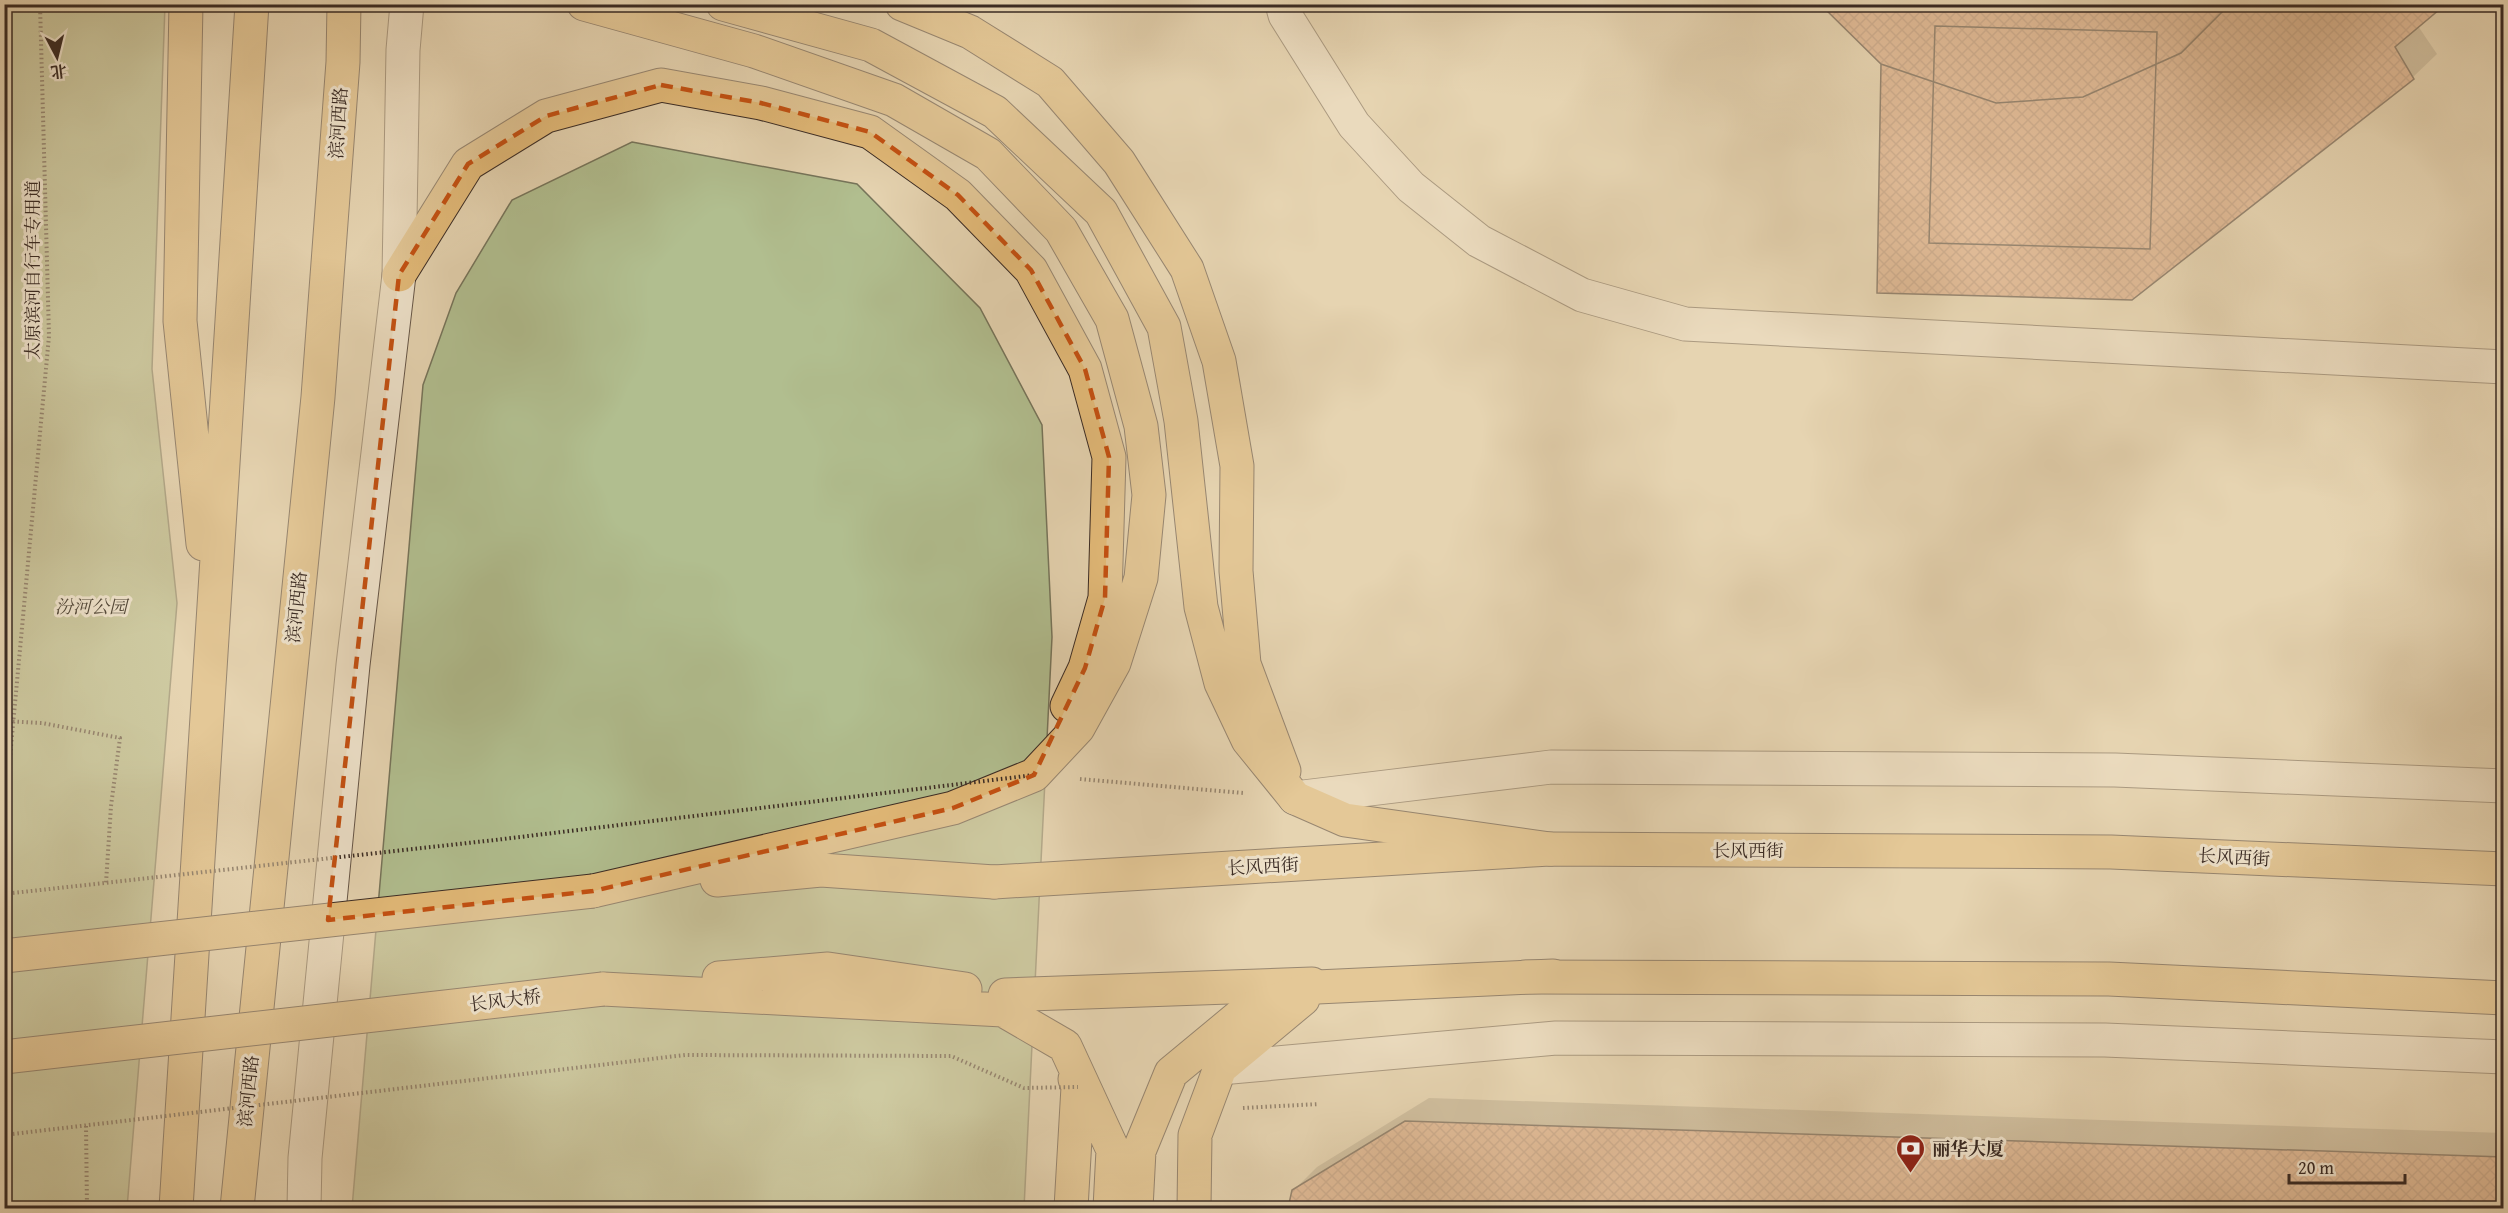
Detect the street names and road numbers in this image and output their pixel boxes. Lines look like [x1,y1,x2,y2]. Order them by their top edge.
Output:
street label: 滨河西路 [322,86,354,160]
street label: 太原滨河自行车专用道 [19,180,46,360]
street label: 滨河西路 [279,570,313,644]
street label: 长风西街 [1712,837,1784,864]
street label: 长风西街 [2197,842,2271,872]
street label: 长风西街 [1226,851,1300,881]
street label: 长风大桥 [468,982,542,1018]
street label: 滨河西路 [231,1054,265,1128]

